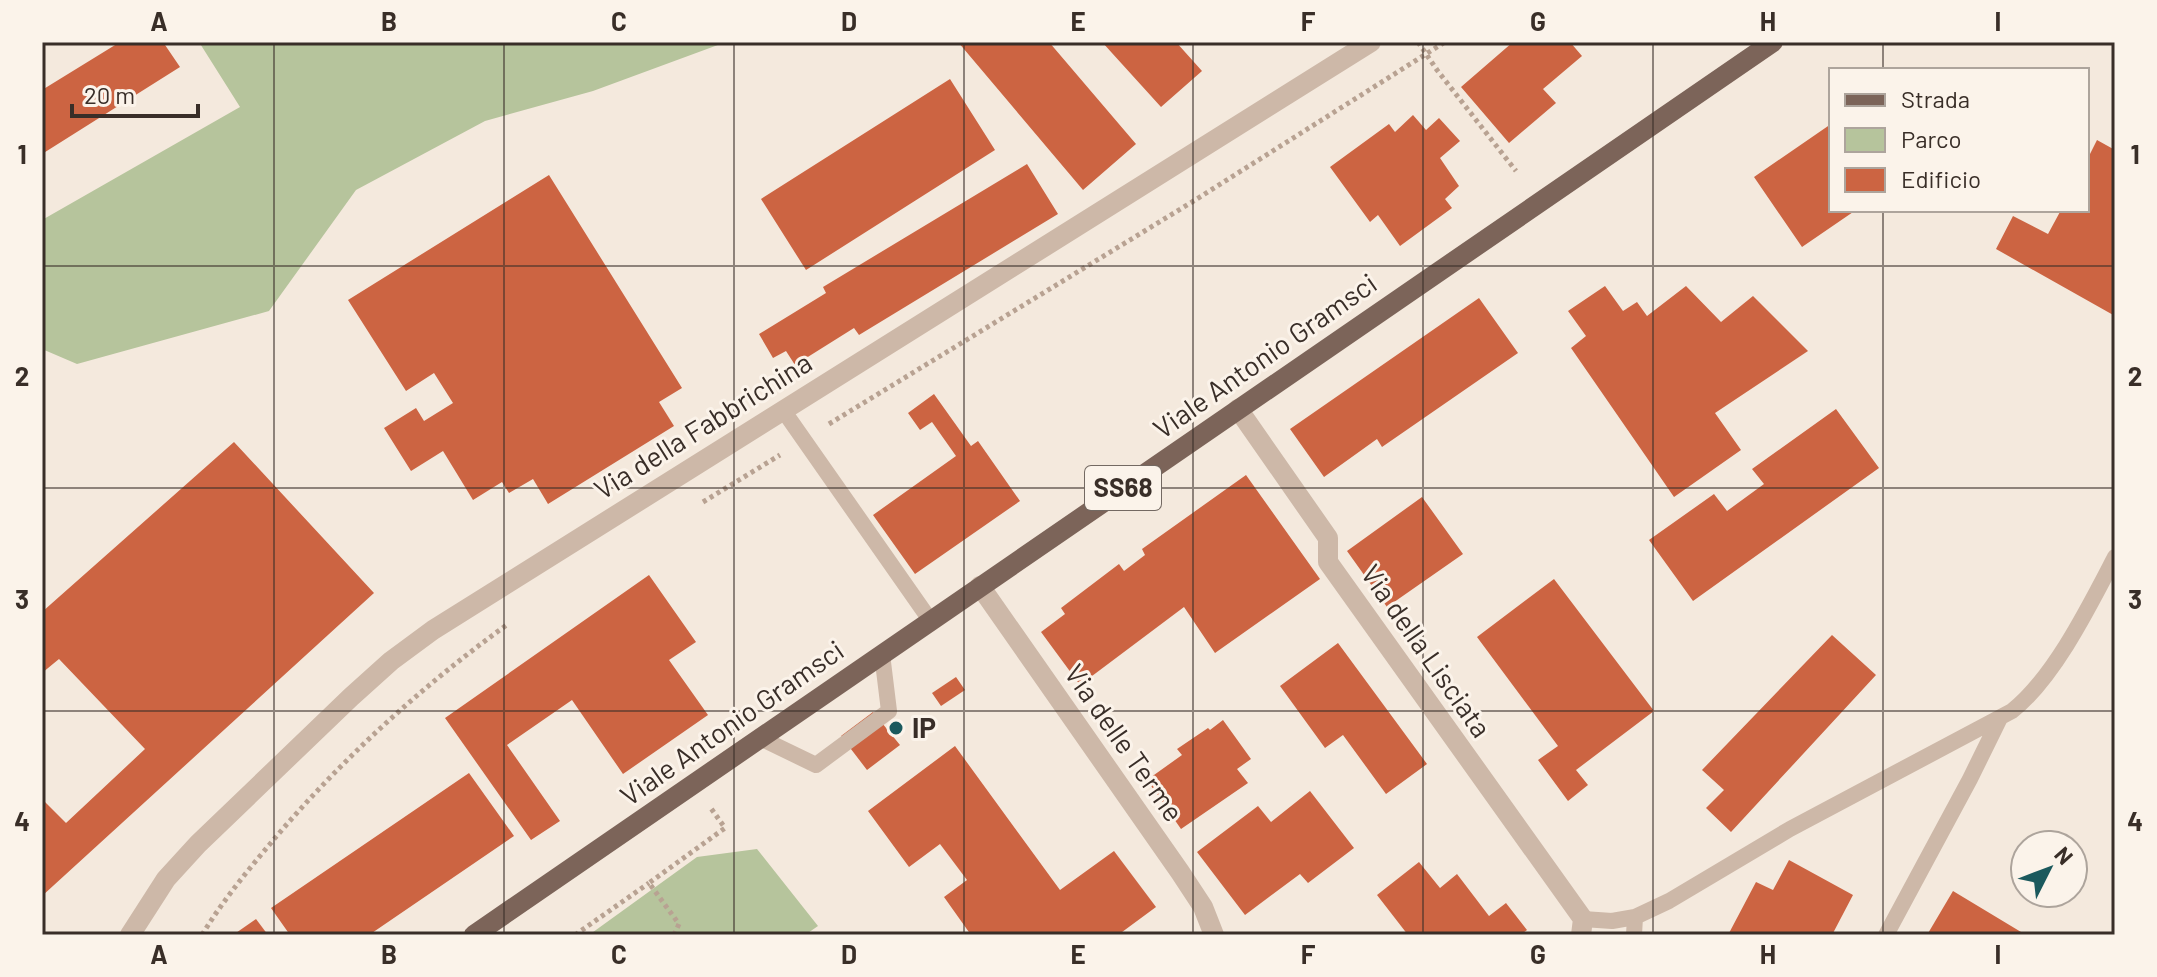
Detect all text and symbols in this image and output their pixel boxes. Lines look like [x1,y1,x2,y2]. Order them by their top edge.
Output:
text: A [150,5,168,36]
text: B [381,5,397,36]
text: C [611,5,627,36]
text: D [841,5,857,36]
text: E [1070,5,1086,36]
text: F [1301,5,1316,36]
text: G [1530,5,1546,36]
text: H [1760,5,1776,36]
text: I [1995,5,2001,36]
scale bar [72,68,198,118]
legend [1829,68,2089,212]
text: 20 m [84,80,135,109]
text: Strada [1901,84,1970,113]
text: Parco [1901,124,1962,153]
text: 1 [17,138,27,169]
text: 1 [2130,138,2140,169]
text: Edificio [1901,164,1981,193]
street label: Viale Antonio Gramsci [1146,265,1383,445]
street label: Via della Fabbrichina [587,345,817,506]
text: 2 [15,360,29,391]
text: 2 [2128,360,2142,391]
road number: SS68 [1085,466,1161,510]
street label: Via della Lisciata [1355,557,1499,744]
text: 3 [15,583,29,614]
text: 3 [2128,583,2142,614]
street label: Viale Antonio Gramsci [613,632,850,812]
street label: Via delle Terme [1058,657,1192,828]
place label: IP [912,710,936,744]
marker: IP [887,719,905,737]
text: 4 [14,805,30,836]
text: 4 [2127,805,2143,836]
north arrow [2009,829,2089,909]
text: N [2050,841,2079,869]
text: A [150,938,168,969]
text: B [381,938,397,969]
text: C [611,938,627,969]
text: D [841,938,857,969]
text: E [1070,938,1086,969]
text: F [1301,938,1316,969]
text: G [1530,938,1546,969]
text: H [1760,938,1776,969]
text: I [1995,938,2001,969]

